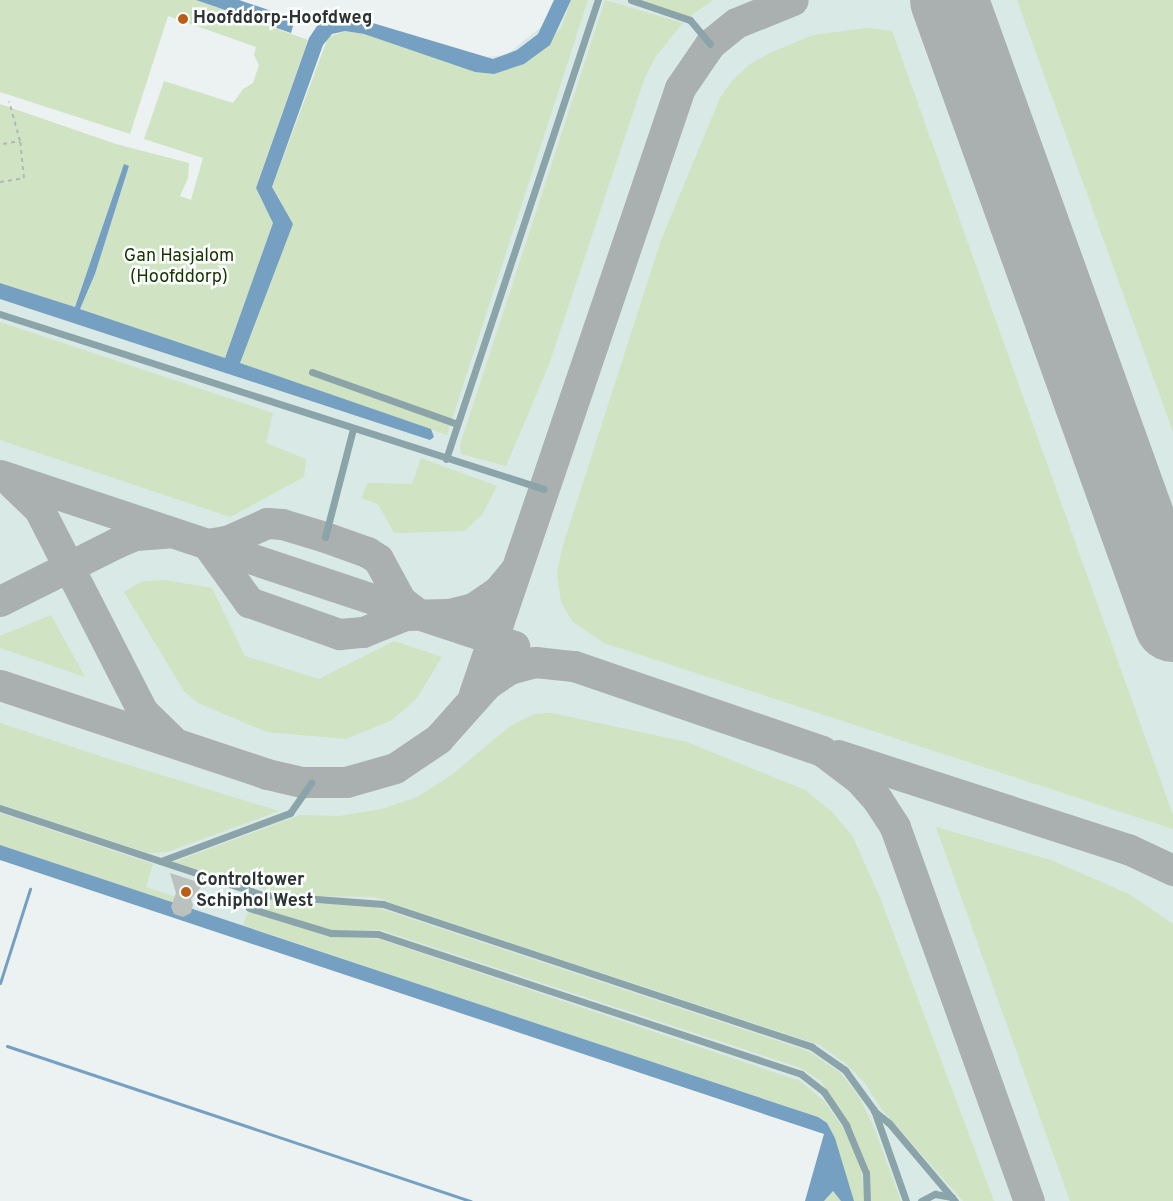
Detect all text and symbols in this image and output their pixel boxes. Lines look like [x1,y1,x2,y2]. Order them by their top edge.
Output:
place label: Hoofddorp-Hoofdweg [193,8,372,30]
marker: Hoofddorp-Hoofdweg [177,13,189,25]
park label: Gan Hasjalom (Hoofddorp) [124,247,234,290]
place label: Controltower Schiphol West [196,871,313,914]
marker: Controltower Schiphol West [180,886,192,898]

